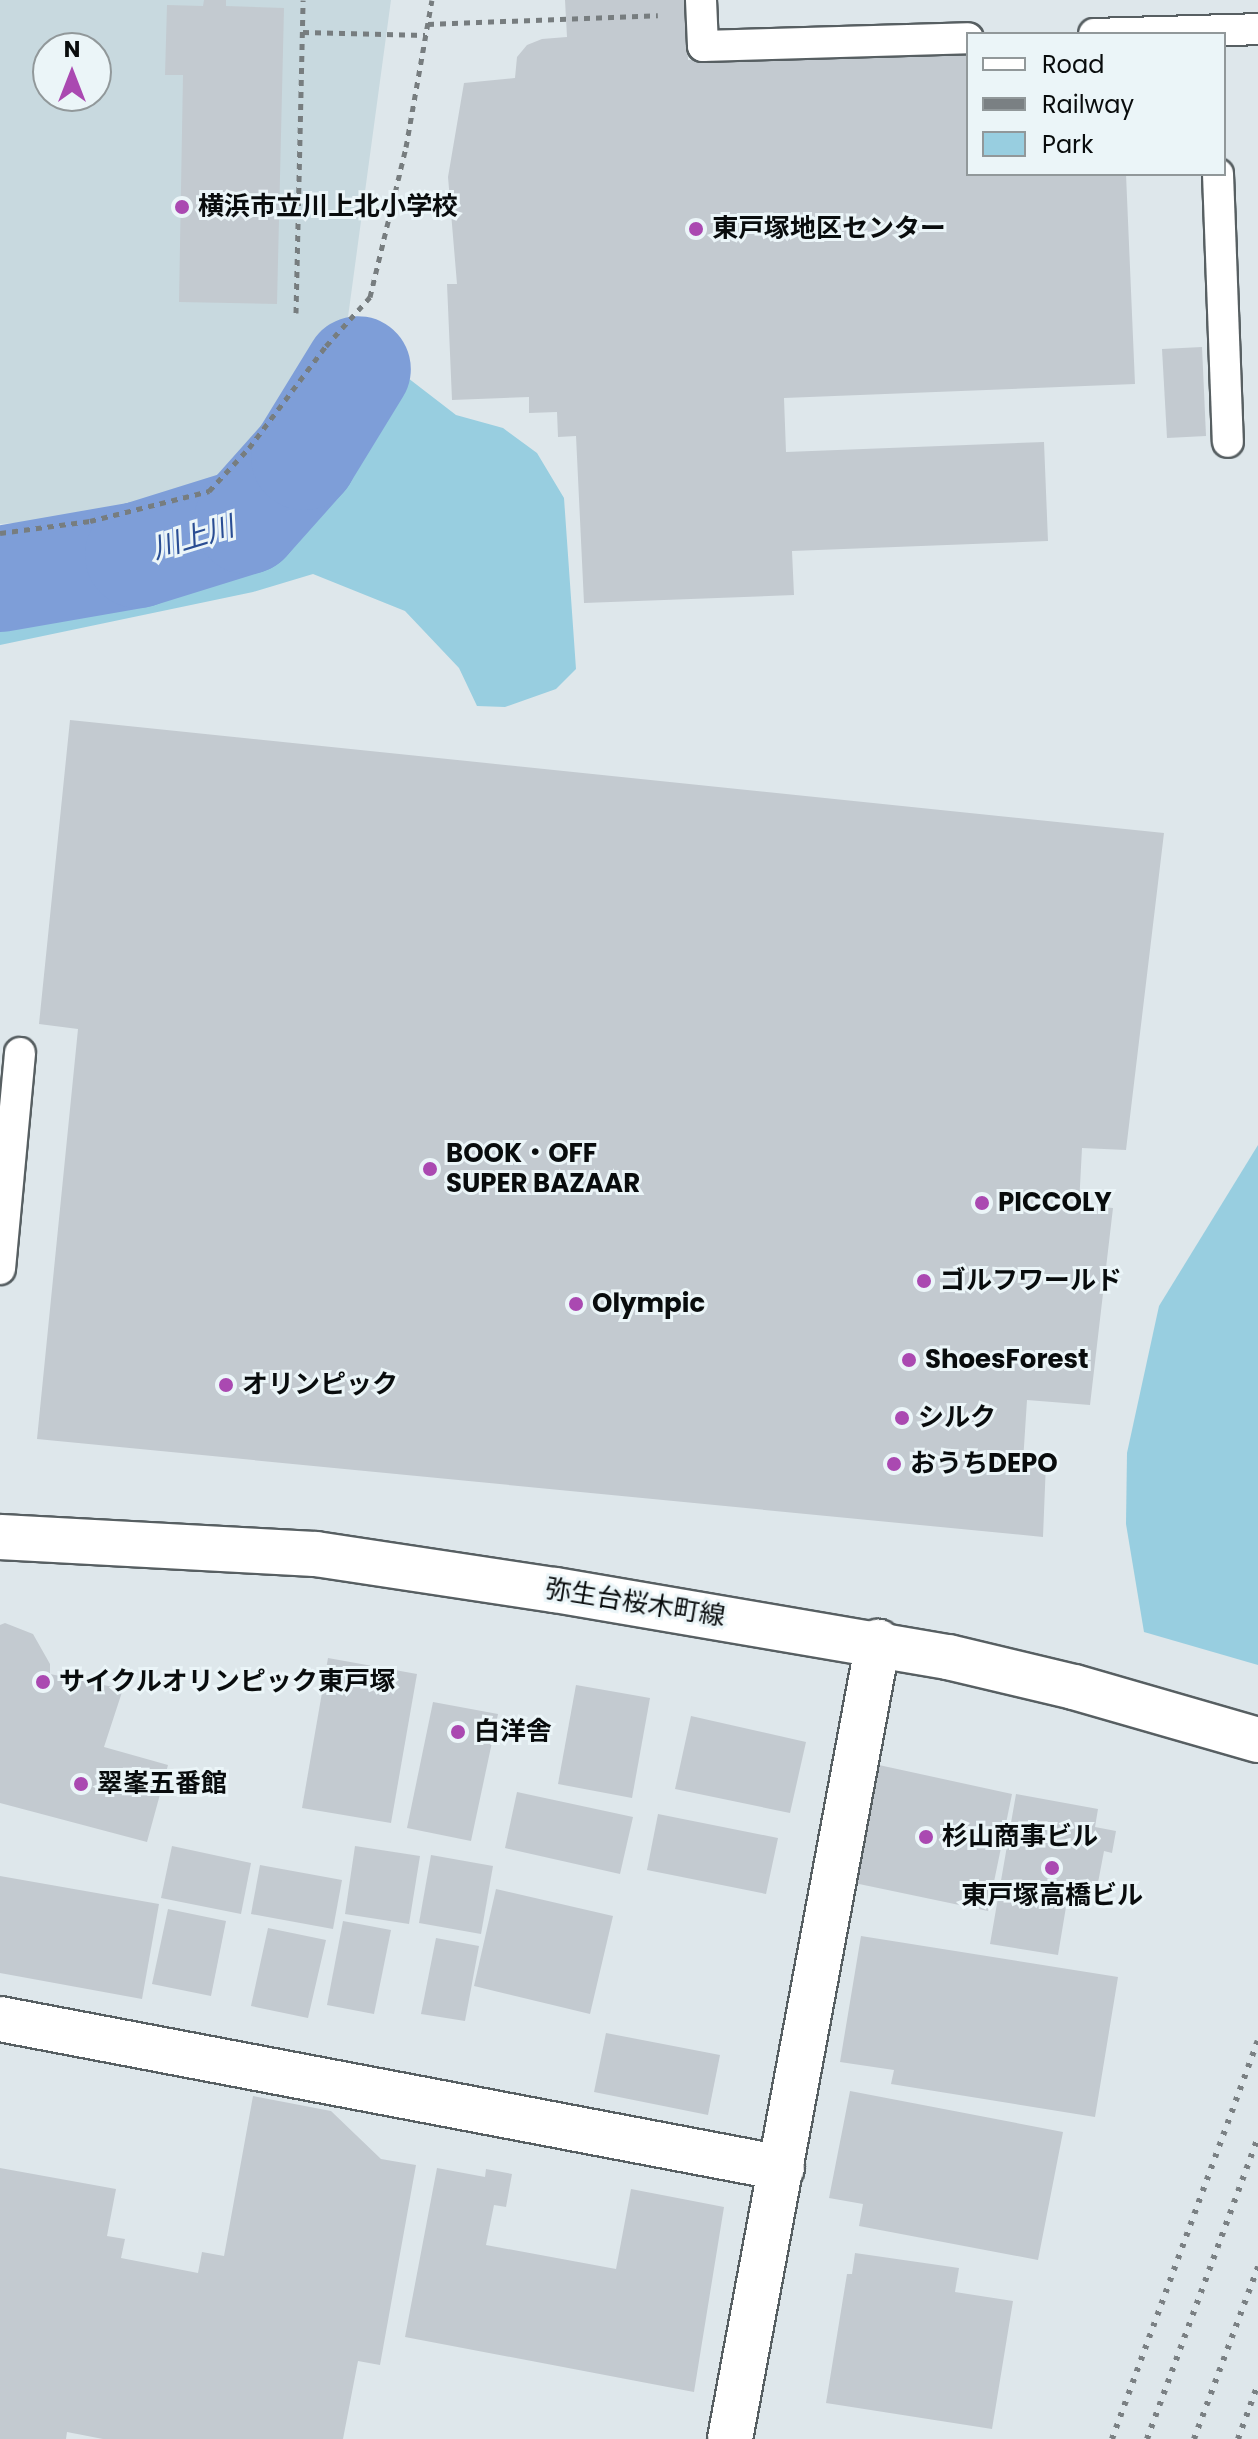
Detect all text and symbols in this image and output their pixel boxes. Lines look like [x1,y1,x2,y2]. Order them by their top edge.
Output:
north arrow [32,32,112,112]
legend [966,32,1226,176]
text: N [64,34,80,65]
text: Road [1042,48,1104,81]
text: Railway [1042,88,1134,121]
text: Park [1042,128,1093,161]
place label: 横浜市立川上北小学校 [198,191,458,223]
marker: 横浜市立川上北小学校 [173,198,191,216]
place label: 東戸塚地区センター [712,213,946,245]
marker: 東戸塚地区センター [687,220,705,238]
water label: 川上川 [148,510,238,566]
place label: BOOK・OFF SUPER BAZAAR [446,1138,640,1200]
marker: BOOK・OFF SUPER BAZAAR [421,1160,439,1178]
place label: PICCOLY [998,1187,1112,1219]
marker: PICCOLY [973,1194,991,1212]
place label: ゴルフワールド [940,1265,1122,1297]
marker: ゴルフワールド [915,1272,933,1290]
place label: Olympic [592,1288,705,1320]
marker: Olympic [567,1295,585,1313]
place label: ShoesForest [925,1344,1089,1376]
marker: ShoesForest [900,1351,918,1369]
place label: オリンピック [242,1369,398,1401]
marker: オリンピック [217,1376,235,1394]
place label: シルク [918,1402,996,1434]
marker: シルク [893,1409,911,1427]
place label: おうちDEPO [910,1448,1058,1480]
marker: おうちDEPO [885,1455,903,1473]
street label: 弥生台桜木町線 [543,1573,727,1633]
place label: サイクルオリンピック東戸塚 [59,1666,397,1698]
marker: サイクルオリンピック東戸塚 [34,1673,52,1691]
place label: 白洋舎 [474,1716,552,1748]
marker: 白洋舎 [449,1723,467,1741]
place label: 翠峯五番館 [97,1768,227,1800]
marker: 翠峯五番館 [72,1775,90,1793]
place label: 杉山商事ビル [942,1821,1098,1853]
marker: 杉山商事ビル [917,1828,935,1846]
marker: 東戸塚高橋ビル [1043,1859,1061,1877]
place label: 東戸塚高橋ビル [961,1880,1143,1912]

